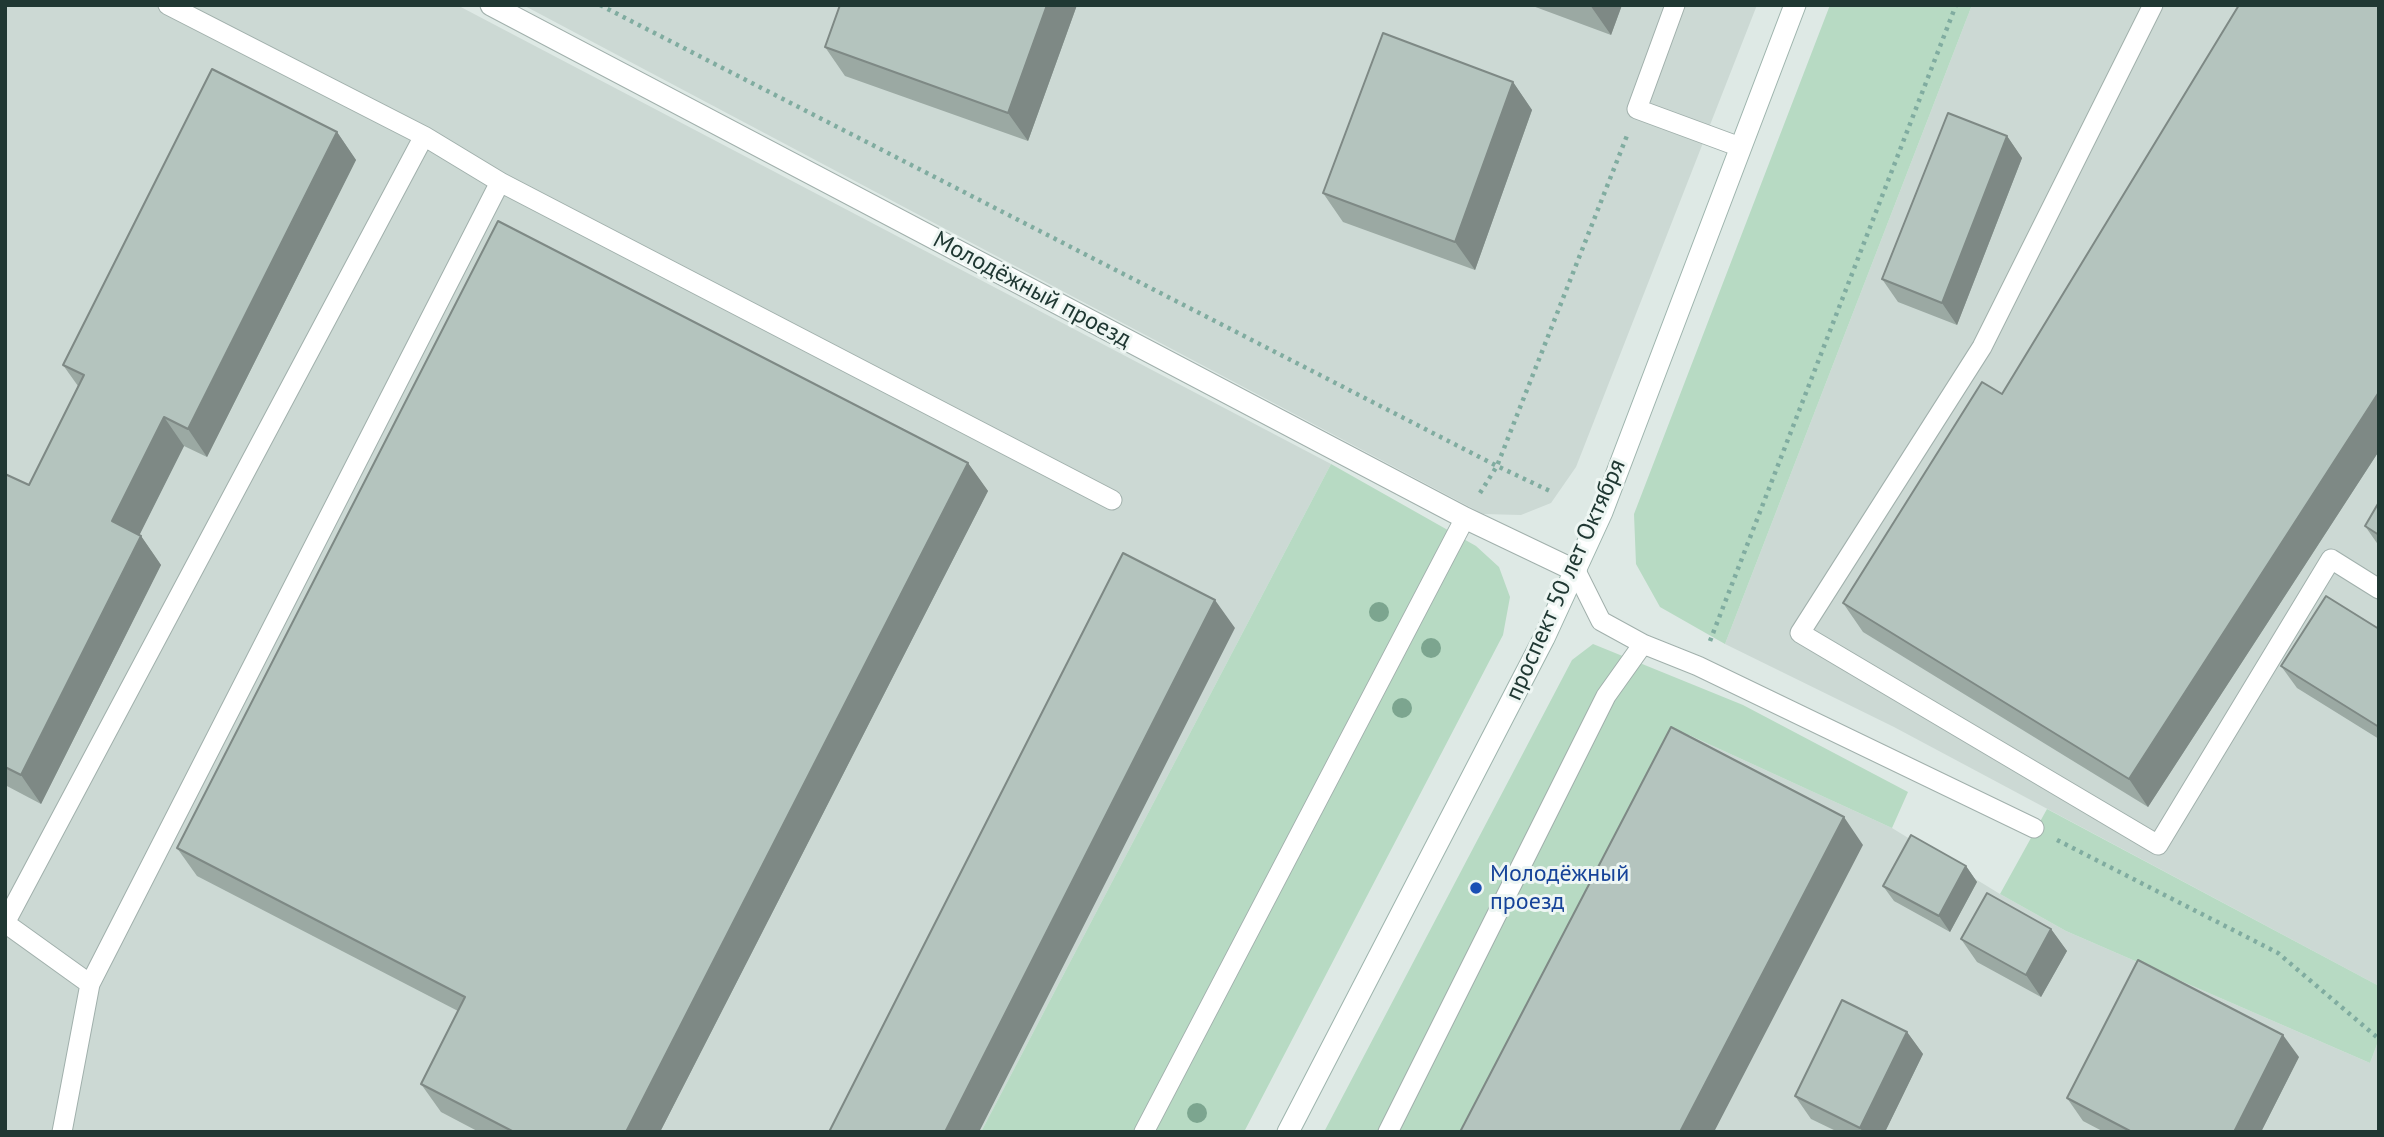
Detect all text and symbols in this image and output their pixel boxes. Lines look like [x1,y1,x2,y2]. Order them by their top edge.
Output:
street label: Молодёжный проезд [928,226,1136,354]
street label: проспект 50 лет Октября [1500,455,1632,705]
place label: Молодёжный проезд [1490,860,1629,916]
marker: Молодёжный проезд [1468,880,1484,896]

